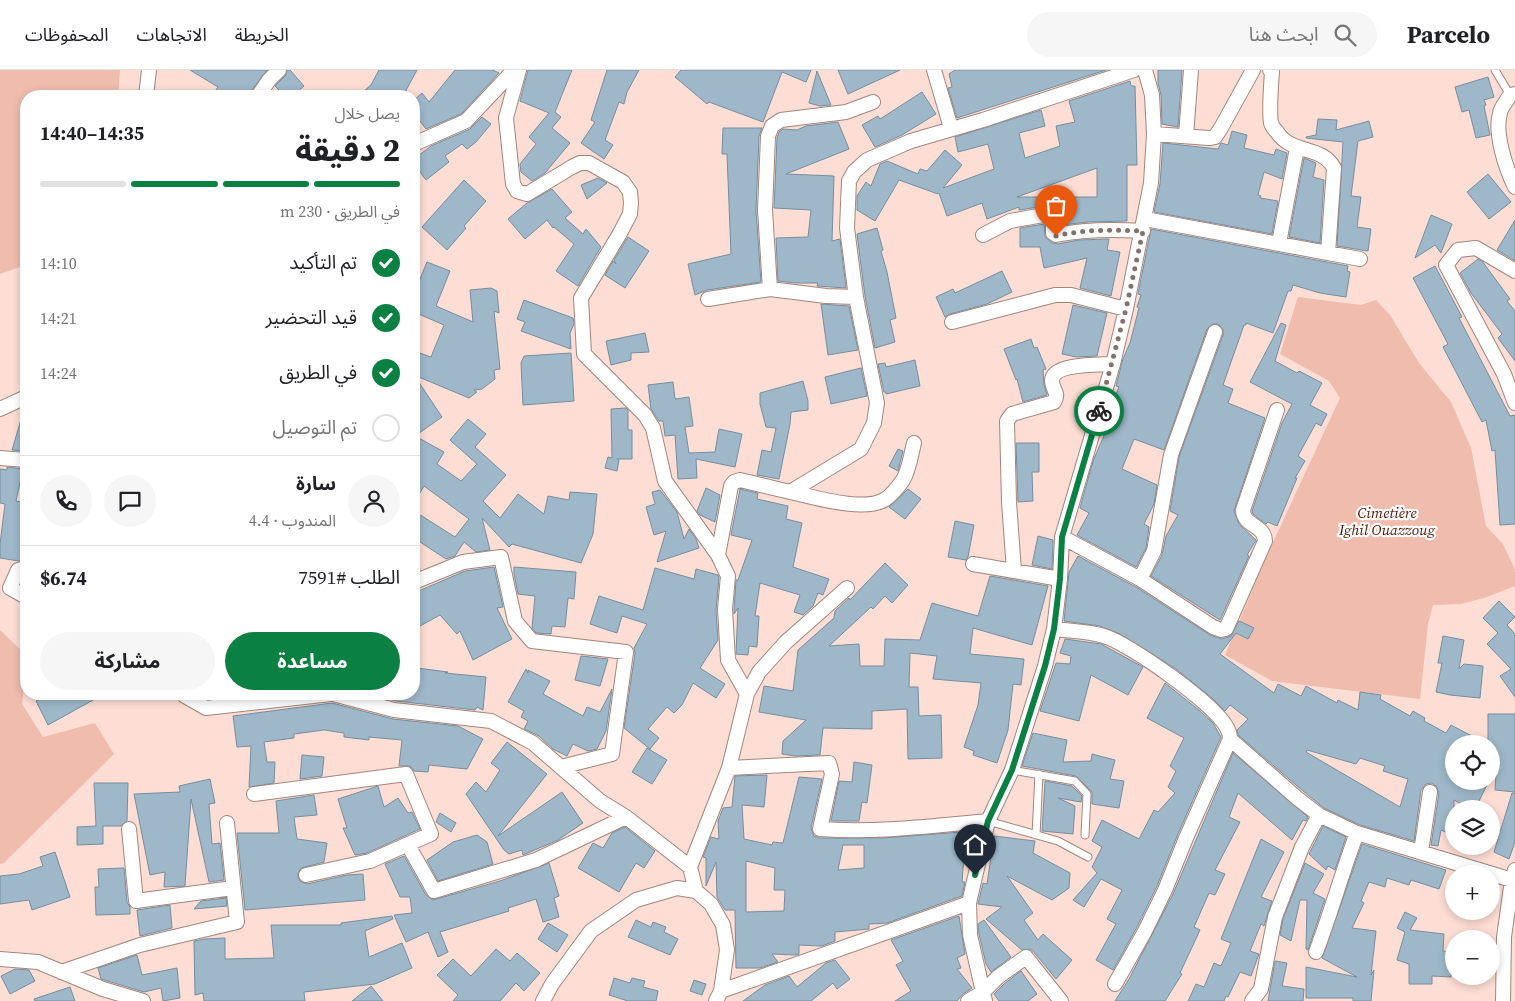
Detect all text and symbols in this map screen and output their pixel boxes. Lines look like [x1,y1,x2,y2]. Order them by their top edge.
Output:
search box [1027,12,1377,57]
text: Parcelo [1407,18,1490,51]
text: ابحث هنا [1249,21,1319,47]
icon: search [1331,21,1359,49]
text: المحفوظات [25,22,109,47]
text: الاتجاهات [137,22,207,47]
text: الخريطة [235,22,289,47]
text: يصل خلال [334,102,400,124]
text: 14:35–14:40 [40,120,144,146]
text: 2 دقيقة [295,128,400,172]
pin [1035,185,1077,236]
icon: bag [1042,192,1070,220]
text: في الطريق · 230 m [280,200,400,222]
text: تم التأكيد [289,249,357,275]
icon: check [372,249,400,277]
text: 14:10 [40,252,77,274]
text: قيد التحضير [266,304,357,330]
icon: check [372,304,400,332]
text: 14:21 [40,307,77,329]
text: في الطريق [279,359,357,385]
icon: check [372,359,400,387]
text: 14:24 [40,362,77,384]
courier [1074,386,1124,436]
icon: bike [1085,397,1113,425]
text: تم التوصيل [273,414,357,440]
text: سارة [296,470,336,496]
button: phone [40,475,92,527]
button: chat [104,475,156,527]
button: person [348,475,400,527]
park label: Cimetière Ighil Ouazzoug [1338,502,1436,540]
text: المندوب · 4.4 [249,509,336,531]
text: الطلب #7591 [298,564,400,590]
text: $6.74 [40,565,87,591]
button: مشاركة [40,632,215,690]
button: مساعدة [225,632,400,690]
map controls [1445,735,1500,985]
button: locate [1445,735,1500,790]
button: layers [1445,800,1500,855]
pin [954,824,996,875]
icon: home [961,831,989,859]
button: + [1445,865,1500,920]
button: − [1445,930,1500,985]

